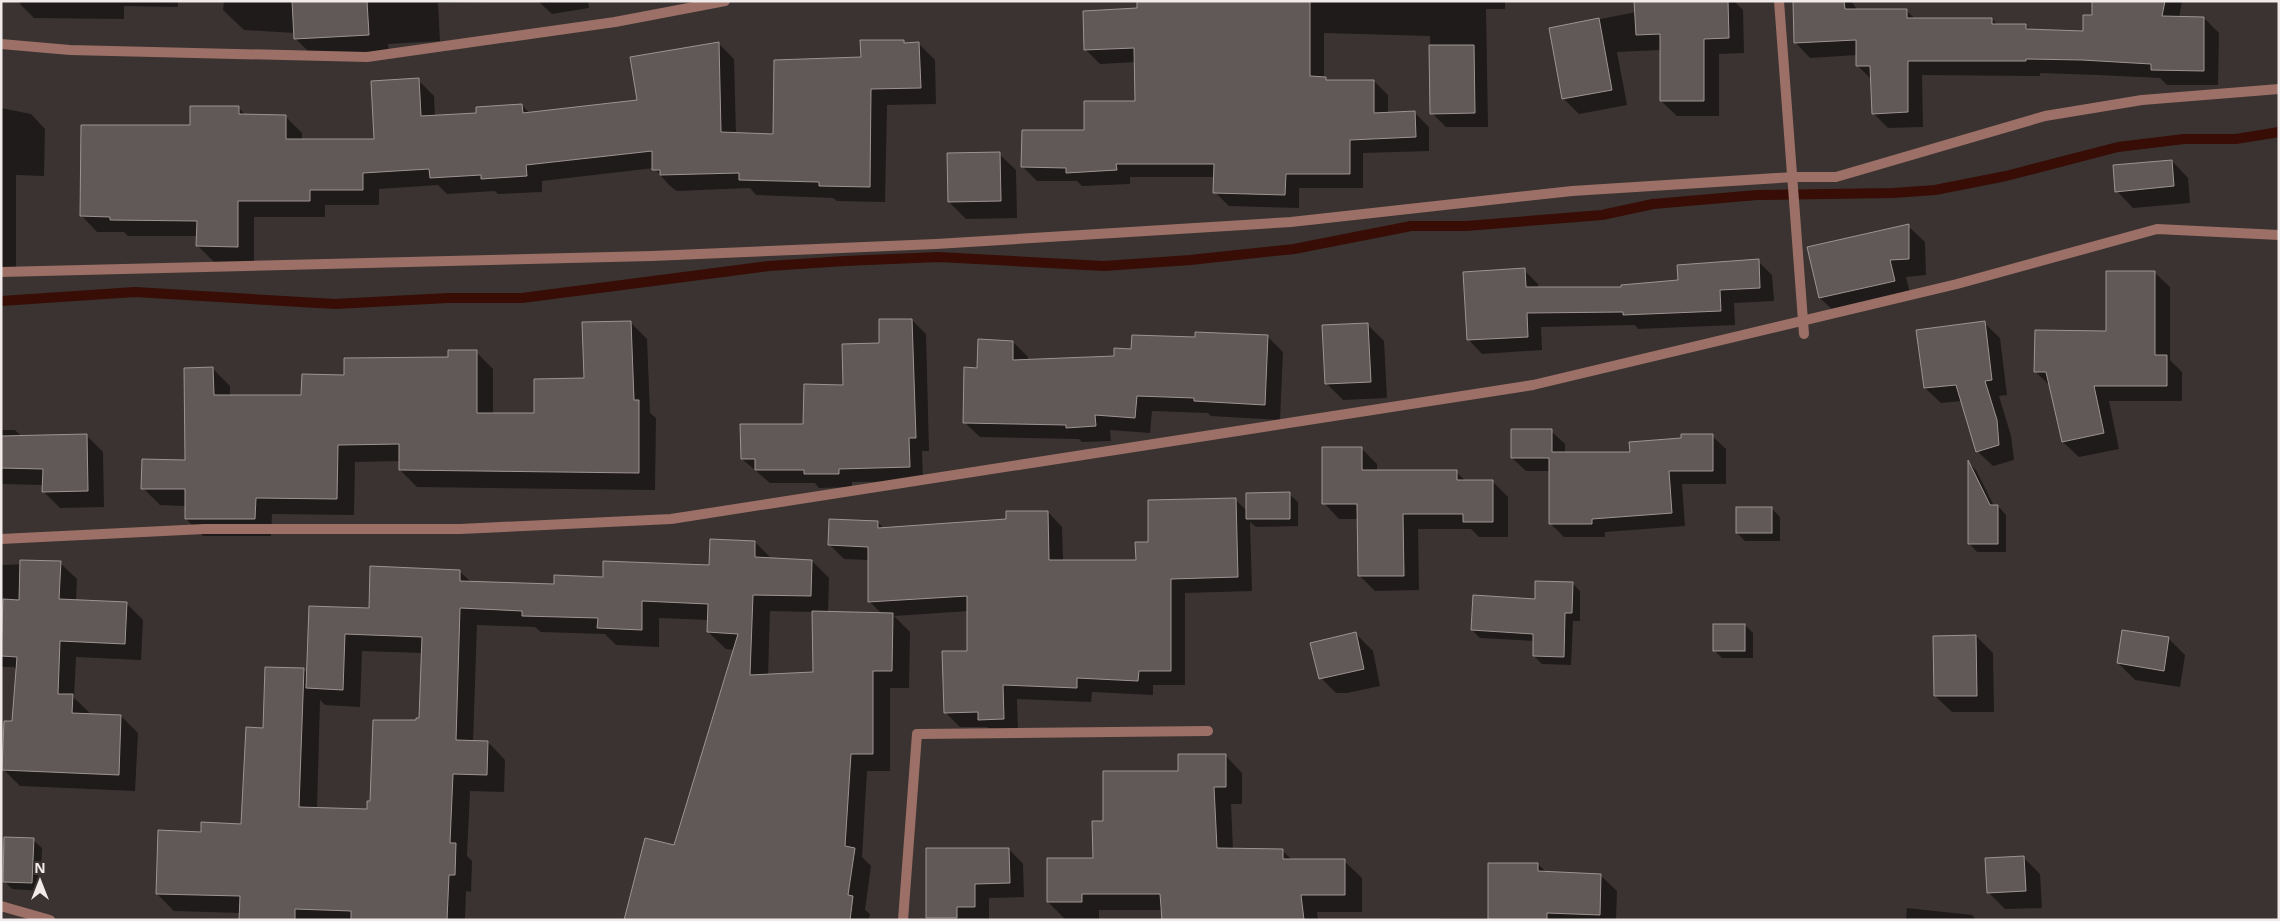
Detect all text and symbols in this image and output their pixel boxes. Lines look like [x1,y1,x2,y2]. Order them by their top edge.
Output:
north arrow [15,856,65,906]
text: N [34,858,46,877]

